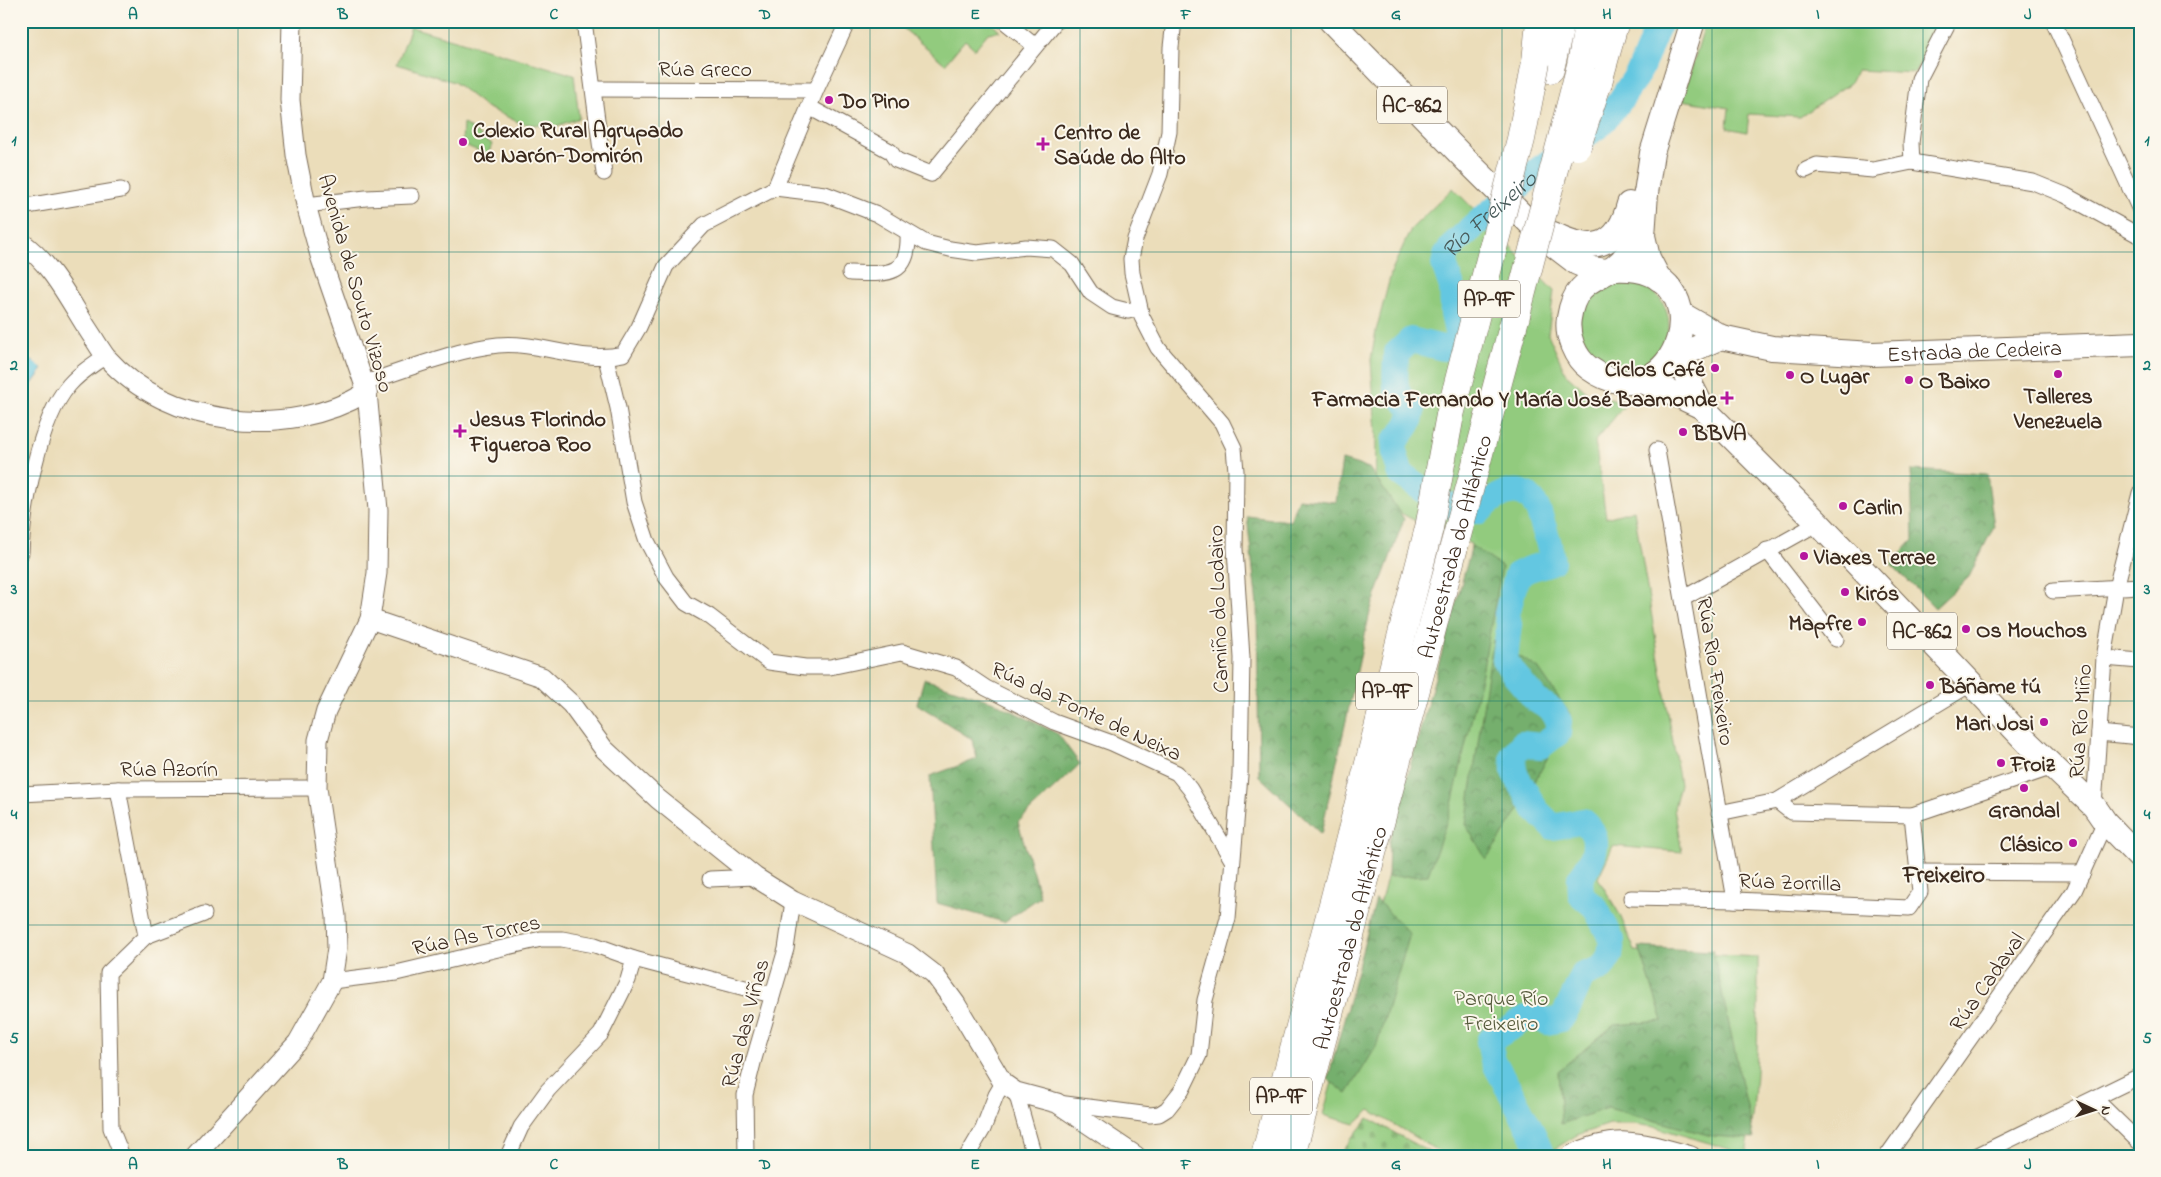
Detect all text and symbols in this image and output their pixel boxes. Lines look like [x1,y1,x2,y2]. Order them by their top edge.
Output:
text: A [128,3,138,27]
text: B [337,3,349,27]
text: C [550,3,559,27]
text: D [758,3,771,27]
text: E [970,3,980,27]
text: F [1180,3,1192,27]
text: G [1391,3,1401,27]
text: H [1602,3,1612,27]
text: I [1816,3,1820,27]
text: J [2024,3,2032,27]
street label: Rúa Greco [658,55,752,87]
road number: AC-862 [1377,86,1447,124]
place label: Do Pino [838,87,910,119]
marker: Do Pino [823,94,835,106]
place label: Colexio Rural Agrupado de Narón-Domirón [473,116,683,173]
place label: Centro de Saúde do Alto [1054,118,1186,175]
text: 1 [11,129,17,153]
text: 1 [2144,129,2150,153]
marker: Colexio Rural Agrupado de Narón-Domirón [457,136,469,148]
marker: Centro de Saúde do Alto [1036,137,1050,151]
water label: Río Freixeiro [1434,162,1547,267]
street label: Avenida de Souto Vizoso [308,171,401,397]
road number: AP-9F [1458,280,1520,318]
street label: Estrada de Cedeira [1886,334,2063,372]
text: 2 [9,354,18,378]
text: 2 [2142,354,2151,378]
place label: Ciclos Café [1605,355,1706,387]
marker: Ciclos Café [1709,362,1721,374]
place label: O Lugar [1800,362,1870,395]
place label: O Baixo [1919,367,1990,399]
marker: Talleres Venezuela [2052,368,2064,380]
marker: O Lugar [1784,369,1796,381]
marker: O Baixo [1903,374,1915,386]
place label: Talleres Venezuela [2013,382,2102,439]
place label: Farmacia Fernando Y María José Baamonde [1311,385,1718,417]
marker: Farmacia Fernando Y María José Baamonde [1721,392,1733,404]
place label: Jesus Florindo Figueroa Roo [469,405,606,463]
place label: BBVA [1692,419,1747,451]
marker: Jesus Florindo Figueroa Roo [454,425,466,437]
marker: BBVA [1677,426,1689,438]
street label: Autoestrada do Atlántico [1412,432,1502,663]
place label: Carlin [1853,493,1902,525]
marker: Carlin [1837,500,1849,512]
street label: Camiño do Lodairo [1201,524,1239,693]
place label: Viaxes Terrae [1813,543,1937,575]
marker: Viaxes Terrae [1798,550,1810,562]
text: 3 [10,578,18,602]
text: 3 [2143,578,2151,602]
place label: Kirós [1855,579,1899,611]
marker: Kirós [1839,586,1851,598]
street label: Rúa Rio Freixeiro [1686,595,1742,748]
place label: Mapfre [1789,609,1853,641]
road number: AC-862 [1887,612,1957,650]
marker: Mapfre [1856,616,1868,628]
place label: Os Mouchos [1976,616,2087,648]
marker: Os Mouchos [1960,623,1972,635]
street label: Rúa da Fonte de Neixa [985,654,1186,771]
street label: Rúa Río Miño [2062,663,2102,780]
road number: AP-9F [1356,672,1418,709]
place label: Báñame tú [1939,672,2041,704]
marker: Báñame tú [1924,679,1936,691]
place label: Mari Josi [1955,709,2034,741]
marker: Mari Josi [2038,716,2050,728]
place label: Froiz [2010,750,2056,782]
street label: Rúa Azorín [120,755,218,787]
marker: Froiz [1995,757,2007,769]
marker: Grandal [2018,782,2030,794]
place label: Grandal [1988,796,2060,828]
text: 4 [10,803,18,827]
text: 4 [2143,803,2151,827]
street label: Autoestrada do Atlántico [1307,823,1398,1054]
place label: Clásico [2000,830,2063,862]
marker: Clásico [2067,837,2079,849]
district label: Freixeiro [1902,859,1985,894]
street label: Rúa Zorrilla [1738,866,1842,902]
street label: Rúa As Torres [410,908,544,966]
street label: Rúa Cadaval [1943,927,2034,1039]
street label: Rúa das Viñas [714,956,779,1092]
park label: Parque Río Freixeiro [1454,984,1548,1041]
text: 5 [9,1027,19,1051]
text: 5 [2142,1027,2152,1051]
road number: AP-9F [1250,1078,1312,1114]
north arrow [2068,1084,2118,1134]
text: N [2095,1105,2116,1116]
text: A [128,1153,138,1177]
text: B [337,1153,349,1177]
text: C [550,1153,559,1177]
text: D [758,1153,771,1177]
text: E [970,1153,980,1177]
text: F [1180,1153,1192,1177]
text: G [1391,1153,1401,1177]
text: H [1602,1153,1612,1177]
text: I [1816,1153,1820,1177]
text: J [2024,1153,2032,1177]

